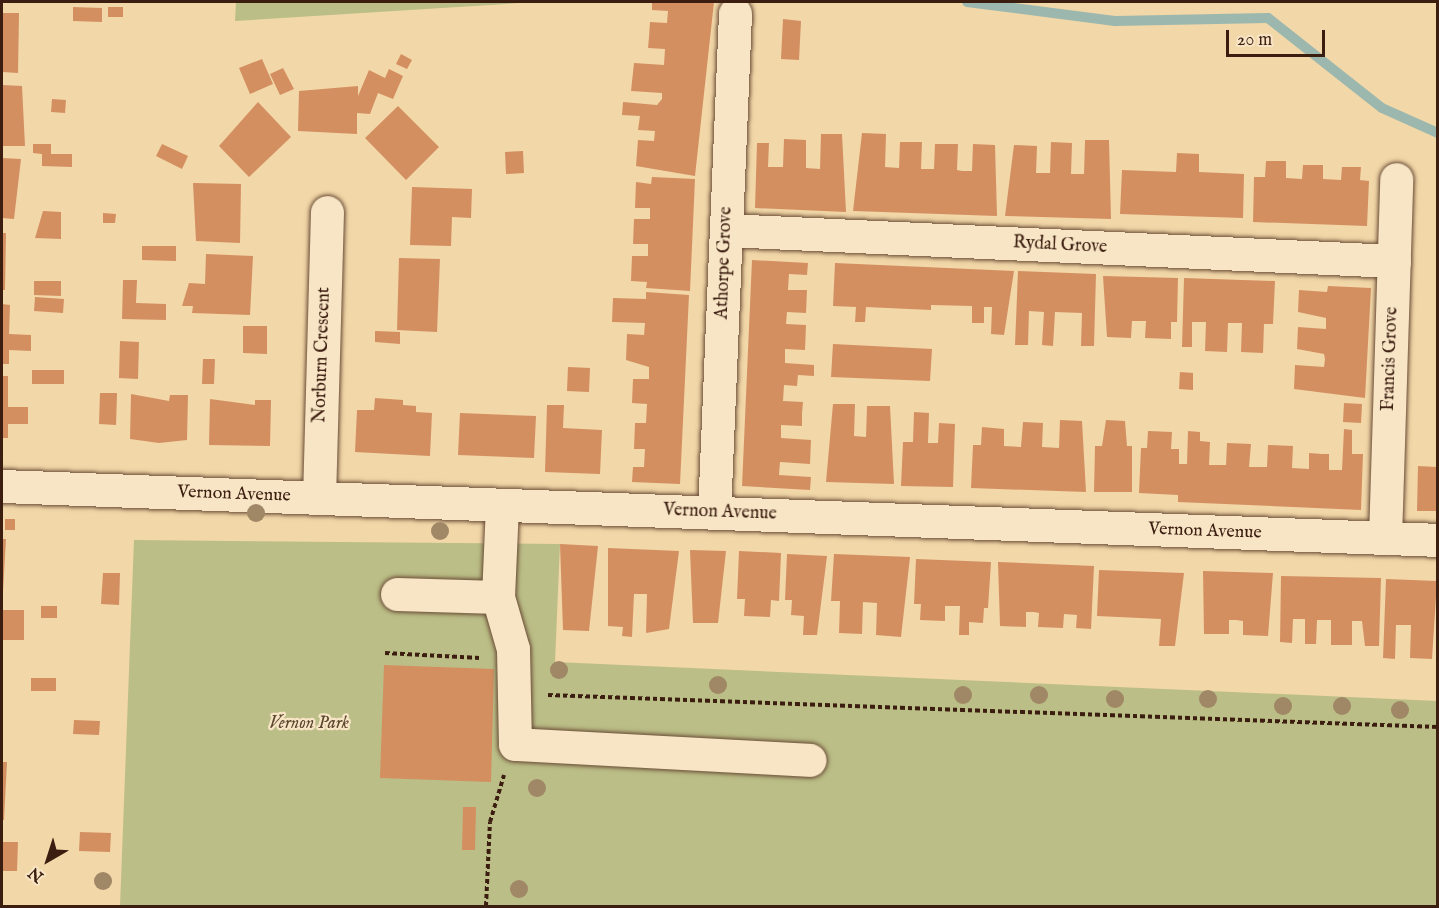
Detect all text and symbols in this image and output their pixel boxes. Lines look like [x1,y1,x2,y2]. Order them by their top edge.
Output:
scale bar [1229,18,1328,56]
text: 20 m [1237,29,1272,52]
street label: Athorpe Grove [712,206,738,320]
street label: Rydal Grove [1012,233,1108,259]
street label: Norburn Crescent [310,287,336,423]
street label: Francis Grove [1378,306,1404,412]
street label: Vernon Avenue [177,482,291,508]
street label: Vernon Avenue [663,500,777,526]
street label: Vernon Avenue [1148,519,1262,545]
park label: Vernon Park [269,713,349,735]
north arrow [18,830,78,890]
text: N [25,862,48,886]

